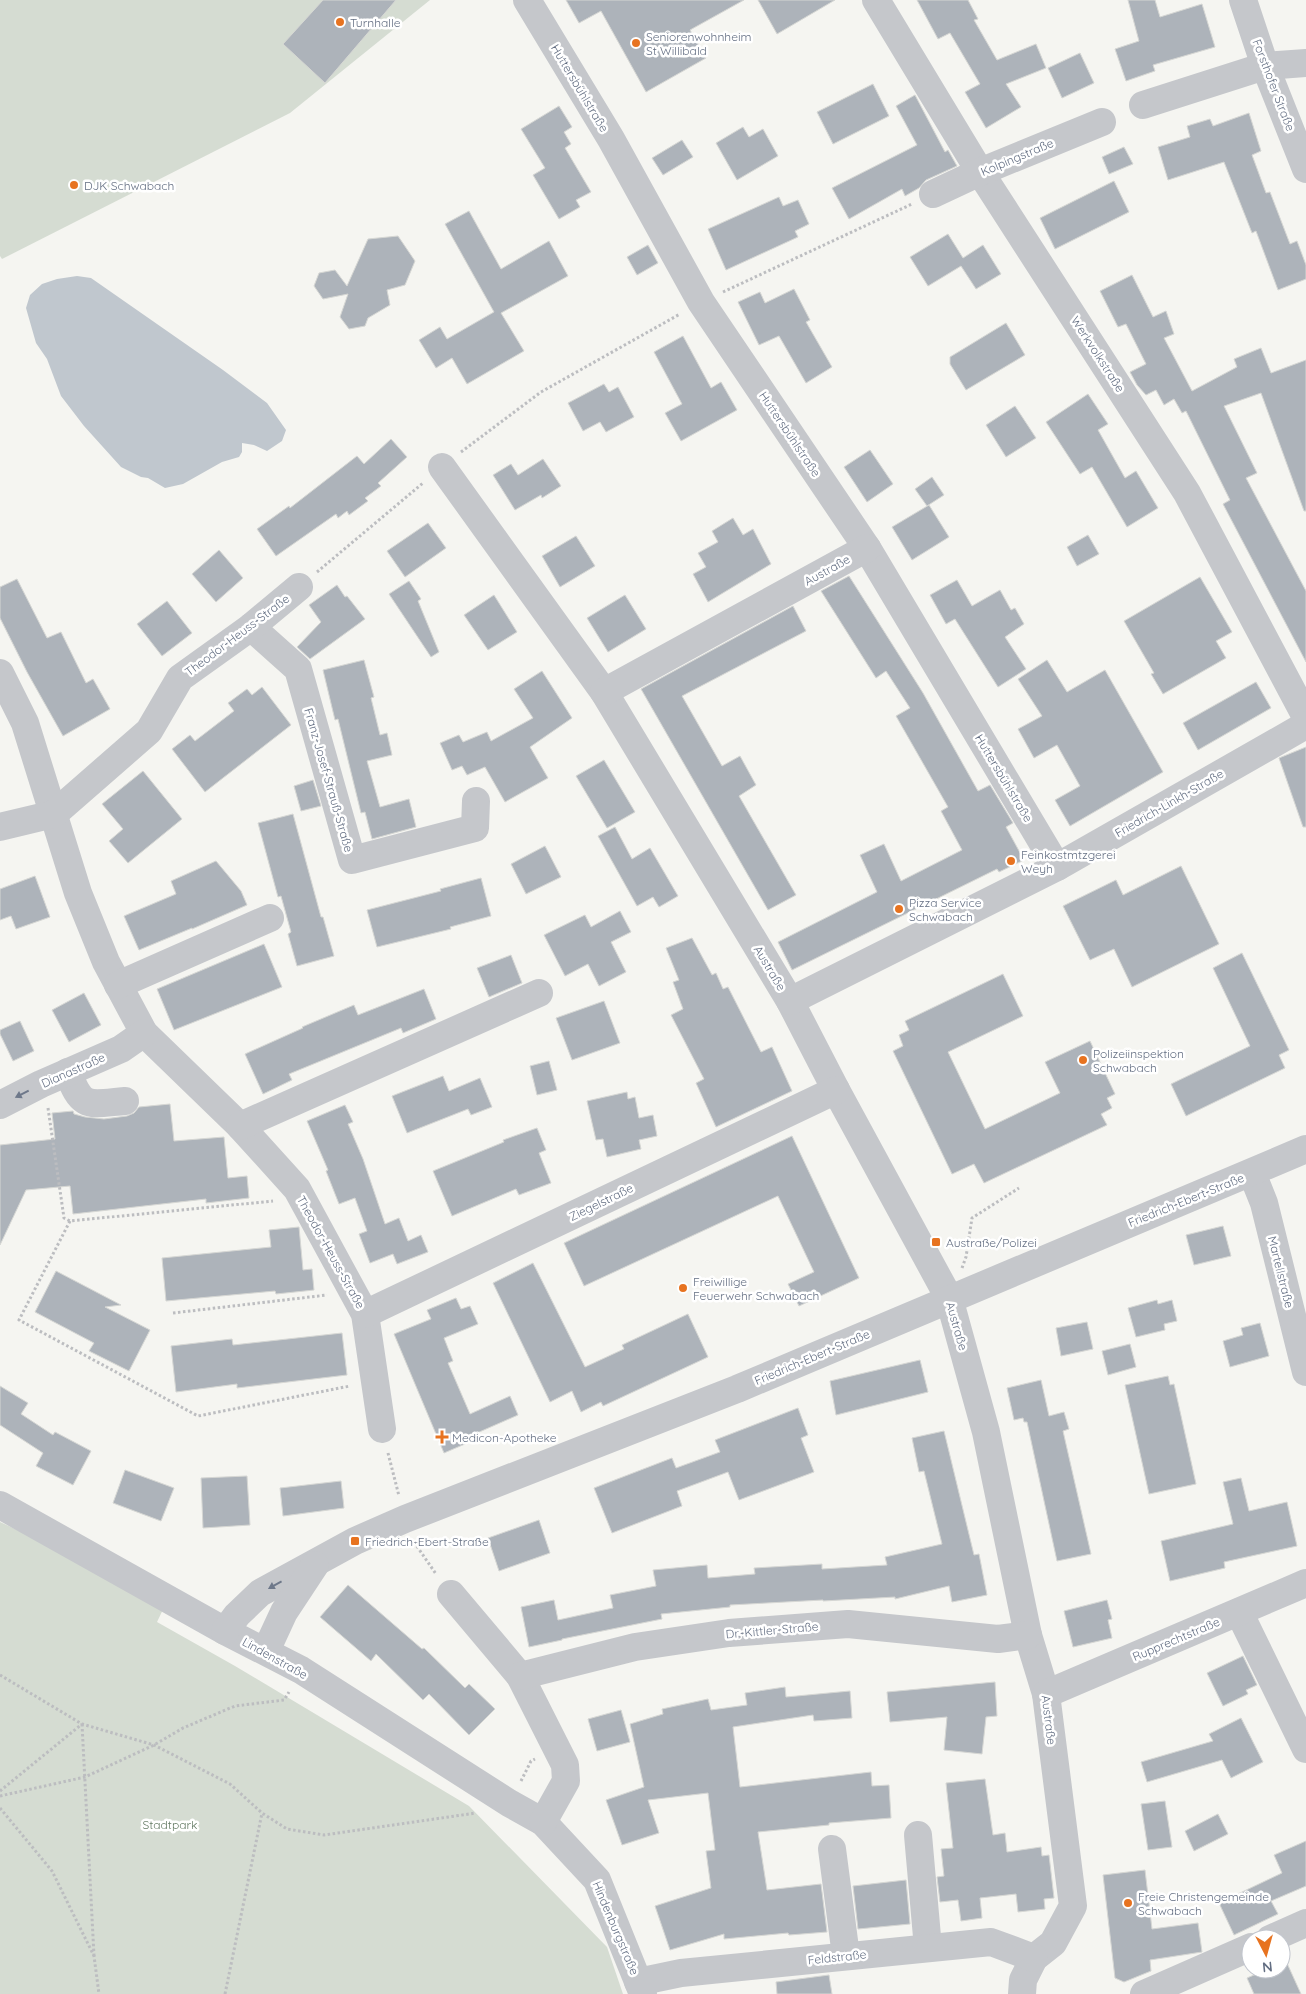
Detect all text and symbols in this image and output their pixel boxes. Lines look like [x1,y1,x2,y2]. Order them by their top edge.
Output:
place label: Turnhalle [350,15,401,30]
marker: Turnhalle [334,16,346,28]
place label: Seniorenwohnheim St Willibald [646,29,752,58]
marker: Seniorenwohnheim St Willibald [630,37,642,49]
street label: Forsthofer Straße [1250,37,1299,133]
street label: Huttersbühlstraße [548,41,612,135]
street label: Kolpingstraße [978,135,1056,179]
place label: DJK Schwabach [84,178,174,193]
marker: DJK Schwabach [68,179,80,191]
street label: Werkvolkstraße [1068,313,1128,395]
street label: Huttersbühlstraße [756,388,824,480]
street label: Austraße [802,551,853,589]
street label: Theodor-Heuss-Straße [182,591,292,679]
street label: Franz-Josef-Strauß-Straße [301,706,357,854]
street label: Huttersbühlstraße [972,731,1036,825]
street label: Friedrich-Linkh-Straße [1112,766,1226,840]
place label: Feinkostmtzgerei Weyh [1021,847,1116,876]
marker: Feinkostmtzgerei Weyh [1005,855,1017,867]
place label: Pizza Service Schwabach [909,895,982,924]
marker: Pizza Service Schwabach [893,903,905,915]
street label: Austraße [751,943,789,993]
place label: Polizeiinspektion Schwabach [1093,1046,1184,1075]
street label: Dianastraße [39,1049,107,1091]
marker: Polizeiinspektion Schwabach [1077,1054,1089,1066]
one-way arrow [15,1090,30,1098]
street label: Friedrich-Ebert-Straße [1126,1170,1246,1230]
street label: Ziegelstraße [567,1180,636,1224]
street label: Theodor-Heuss-Straße [294,1193,368,1311]
street label: Martellstraße [1265,1234,1297,1310]
place label: Austraße/Polizei [946,1235,1037,1250]
marker: Austraße/Polizei [930,1236,942,1248]
place label: Freiwillige Feuerwehr Schwabach [693,1274,819,1303]
marker: Freiwillige Feuerwehr Schwabach [677,1282,689,1294]
street label: Austraße [943,1300,971,1352]
street label: Friedrich-Ebert-Straße [752,1326,872,1388]
place label: Medicon-Apotheke [452,1430,557,1445]
marker: Medicon-Apotheke [436,1431,448,1443]
place label: Friedrich-Ebert-Straße [365,1534,489,1549]
marker: Friedrich-Ebert-Straße [349,1535,361,1547]
one-way arrow [268,1581,282,1589]
street label: Rupprechtstraße [1130,1614,1222,1664]
street label: Dr.-Kittler-Straße [725,1618,819,1642]
street label: Lindenstraße [240,1634,310,1682]
street label: Austraße [1039,1694,1060,1746]
park label: Stadtpark [142,1817,198,1832]
street label: Hindenburgstraße [589,1879,643,1977]
place label: Freie Christengemeinde Schwabach [1138,1889,1269,1918]
marker: Freie Christengemeinde Schwabach [1122,1897,1134,1909]
north arrow [1241,1929,1291,1979]
street label: Feldstraße [807,1946,867,1968]
text: N [1261,1957,1273,1976]

